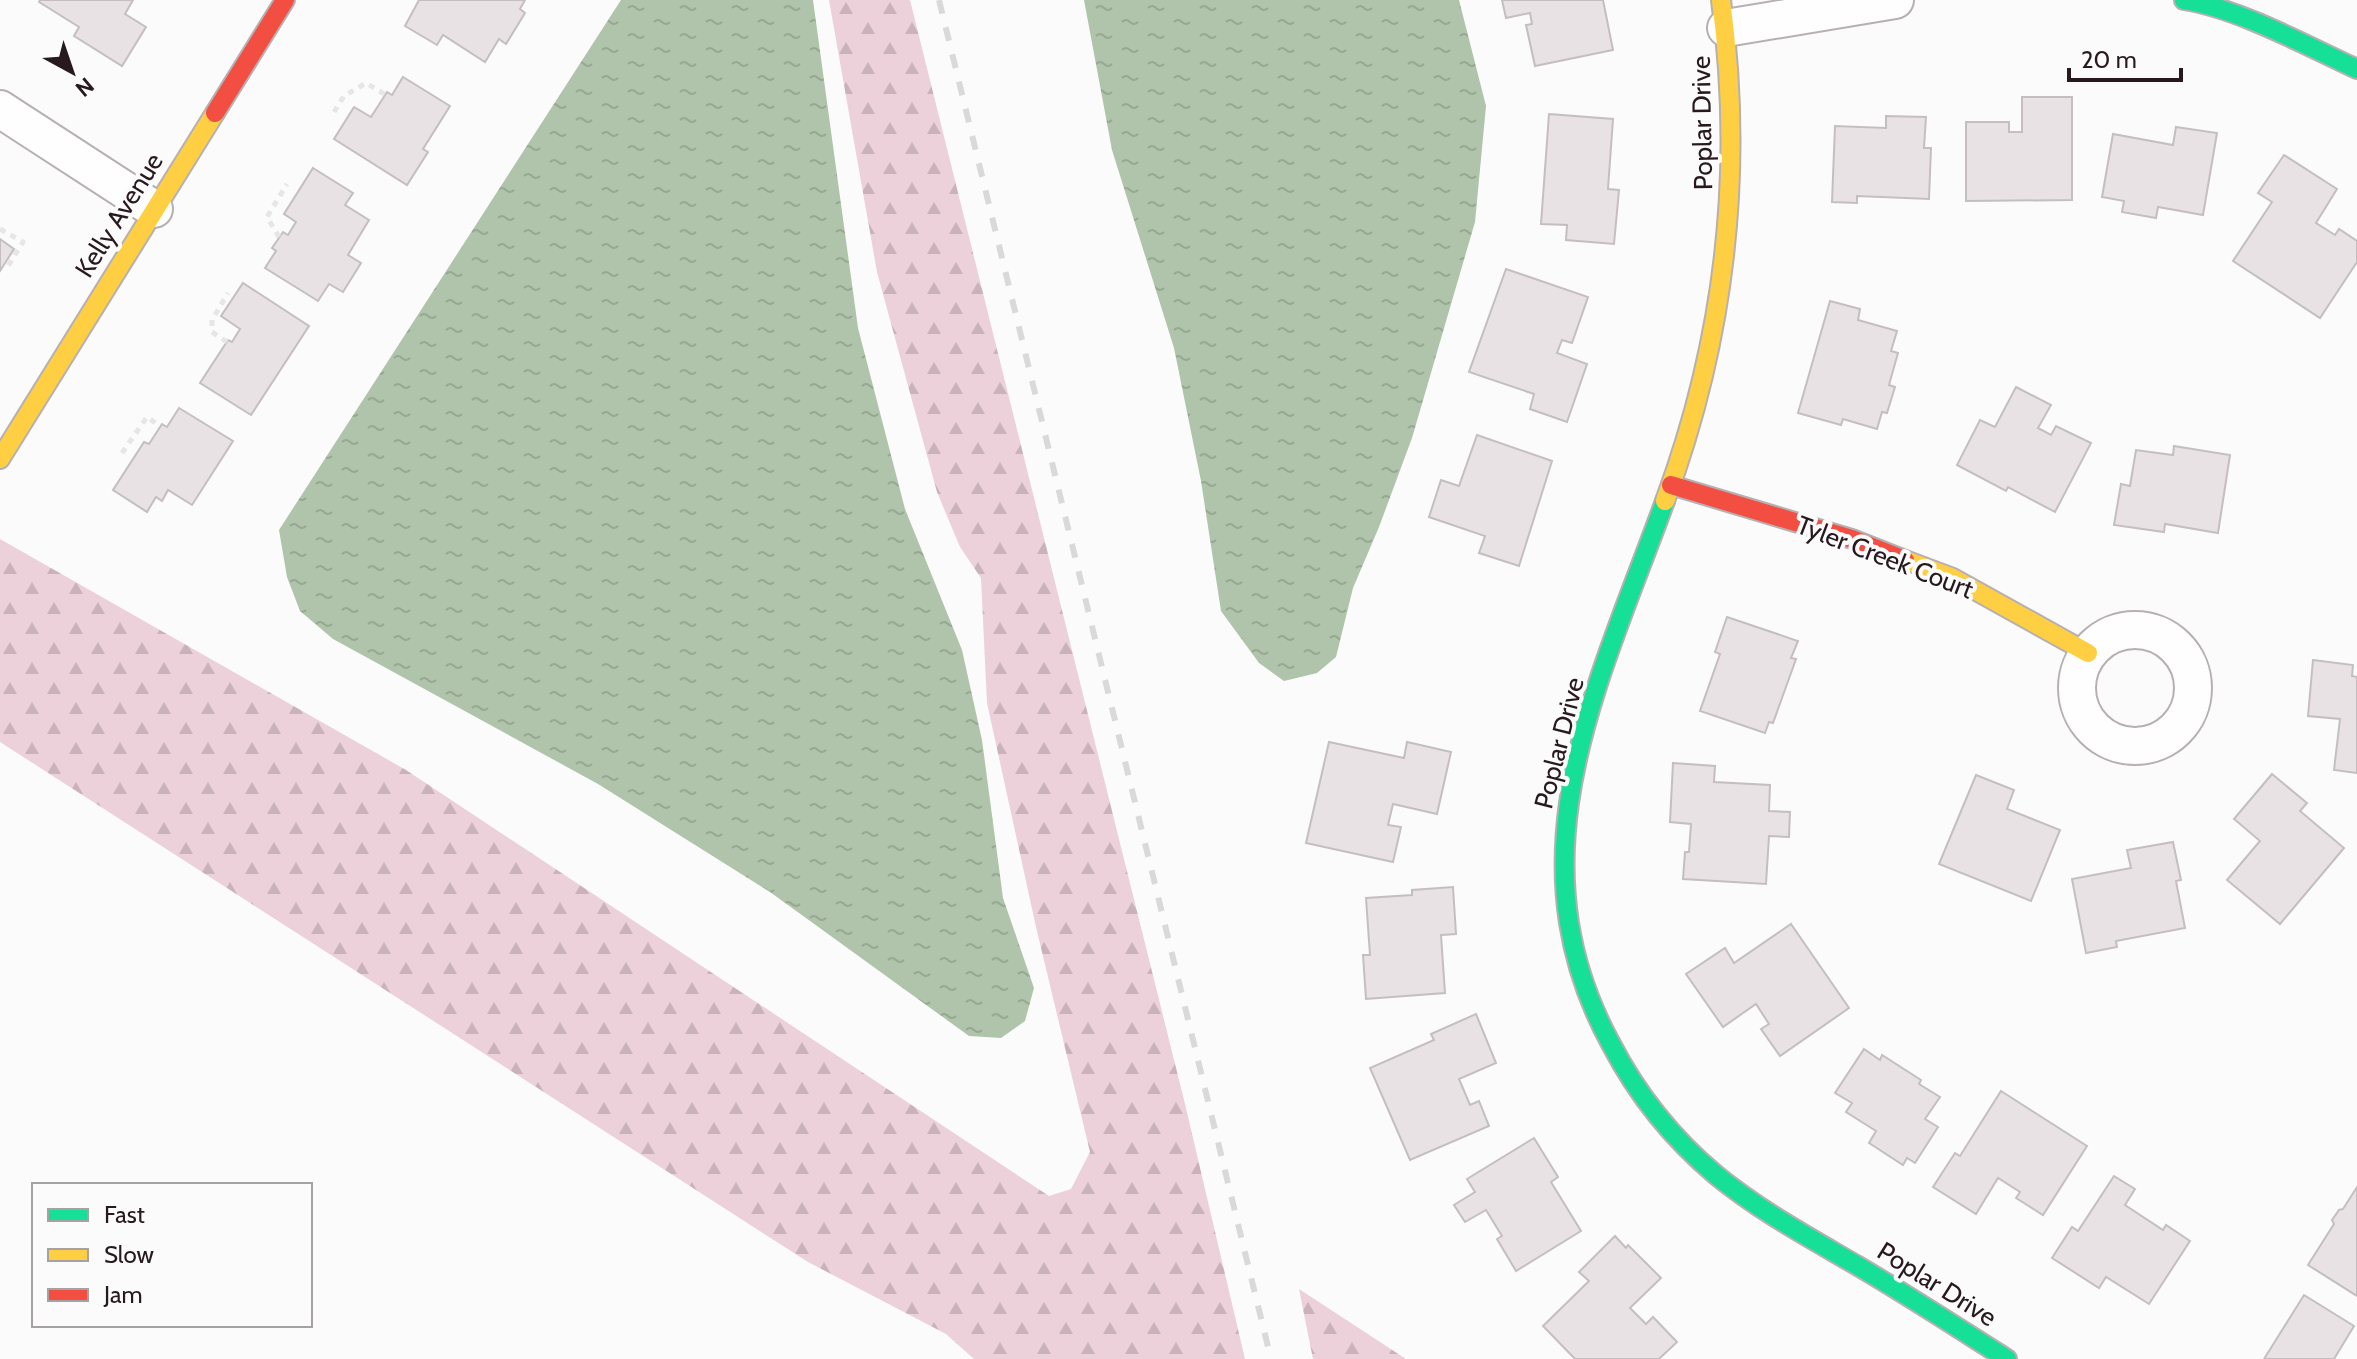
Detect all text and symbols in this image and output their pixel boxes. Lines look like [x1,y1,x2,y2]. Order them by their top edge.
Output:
north arrow [32,32,112,112]
scale bar [2069,32,2181,82]
text: 20 m [2081,45,2137,74]
street label: Poplar Drive [1685,56,1719,190]
text: N [70,72,99,102]
street label: Kelly Avenue [68,147,170,283]
street label: Tyler Creek Court [1792,509,1978,605]
street label: Poplar Drive [1527,674,1591,812]
legend [32,1183,312,1327]
text: Fast [104,1200,145,1229]
street label: Poplar Drive [1872,1235,2002,1333]
text: Slow [104,1240,154,1269]
text: Jam [103,1280,142,1309]

